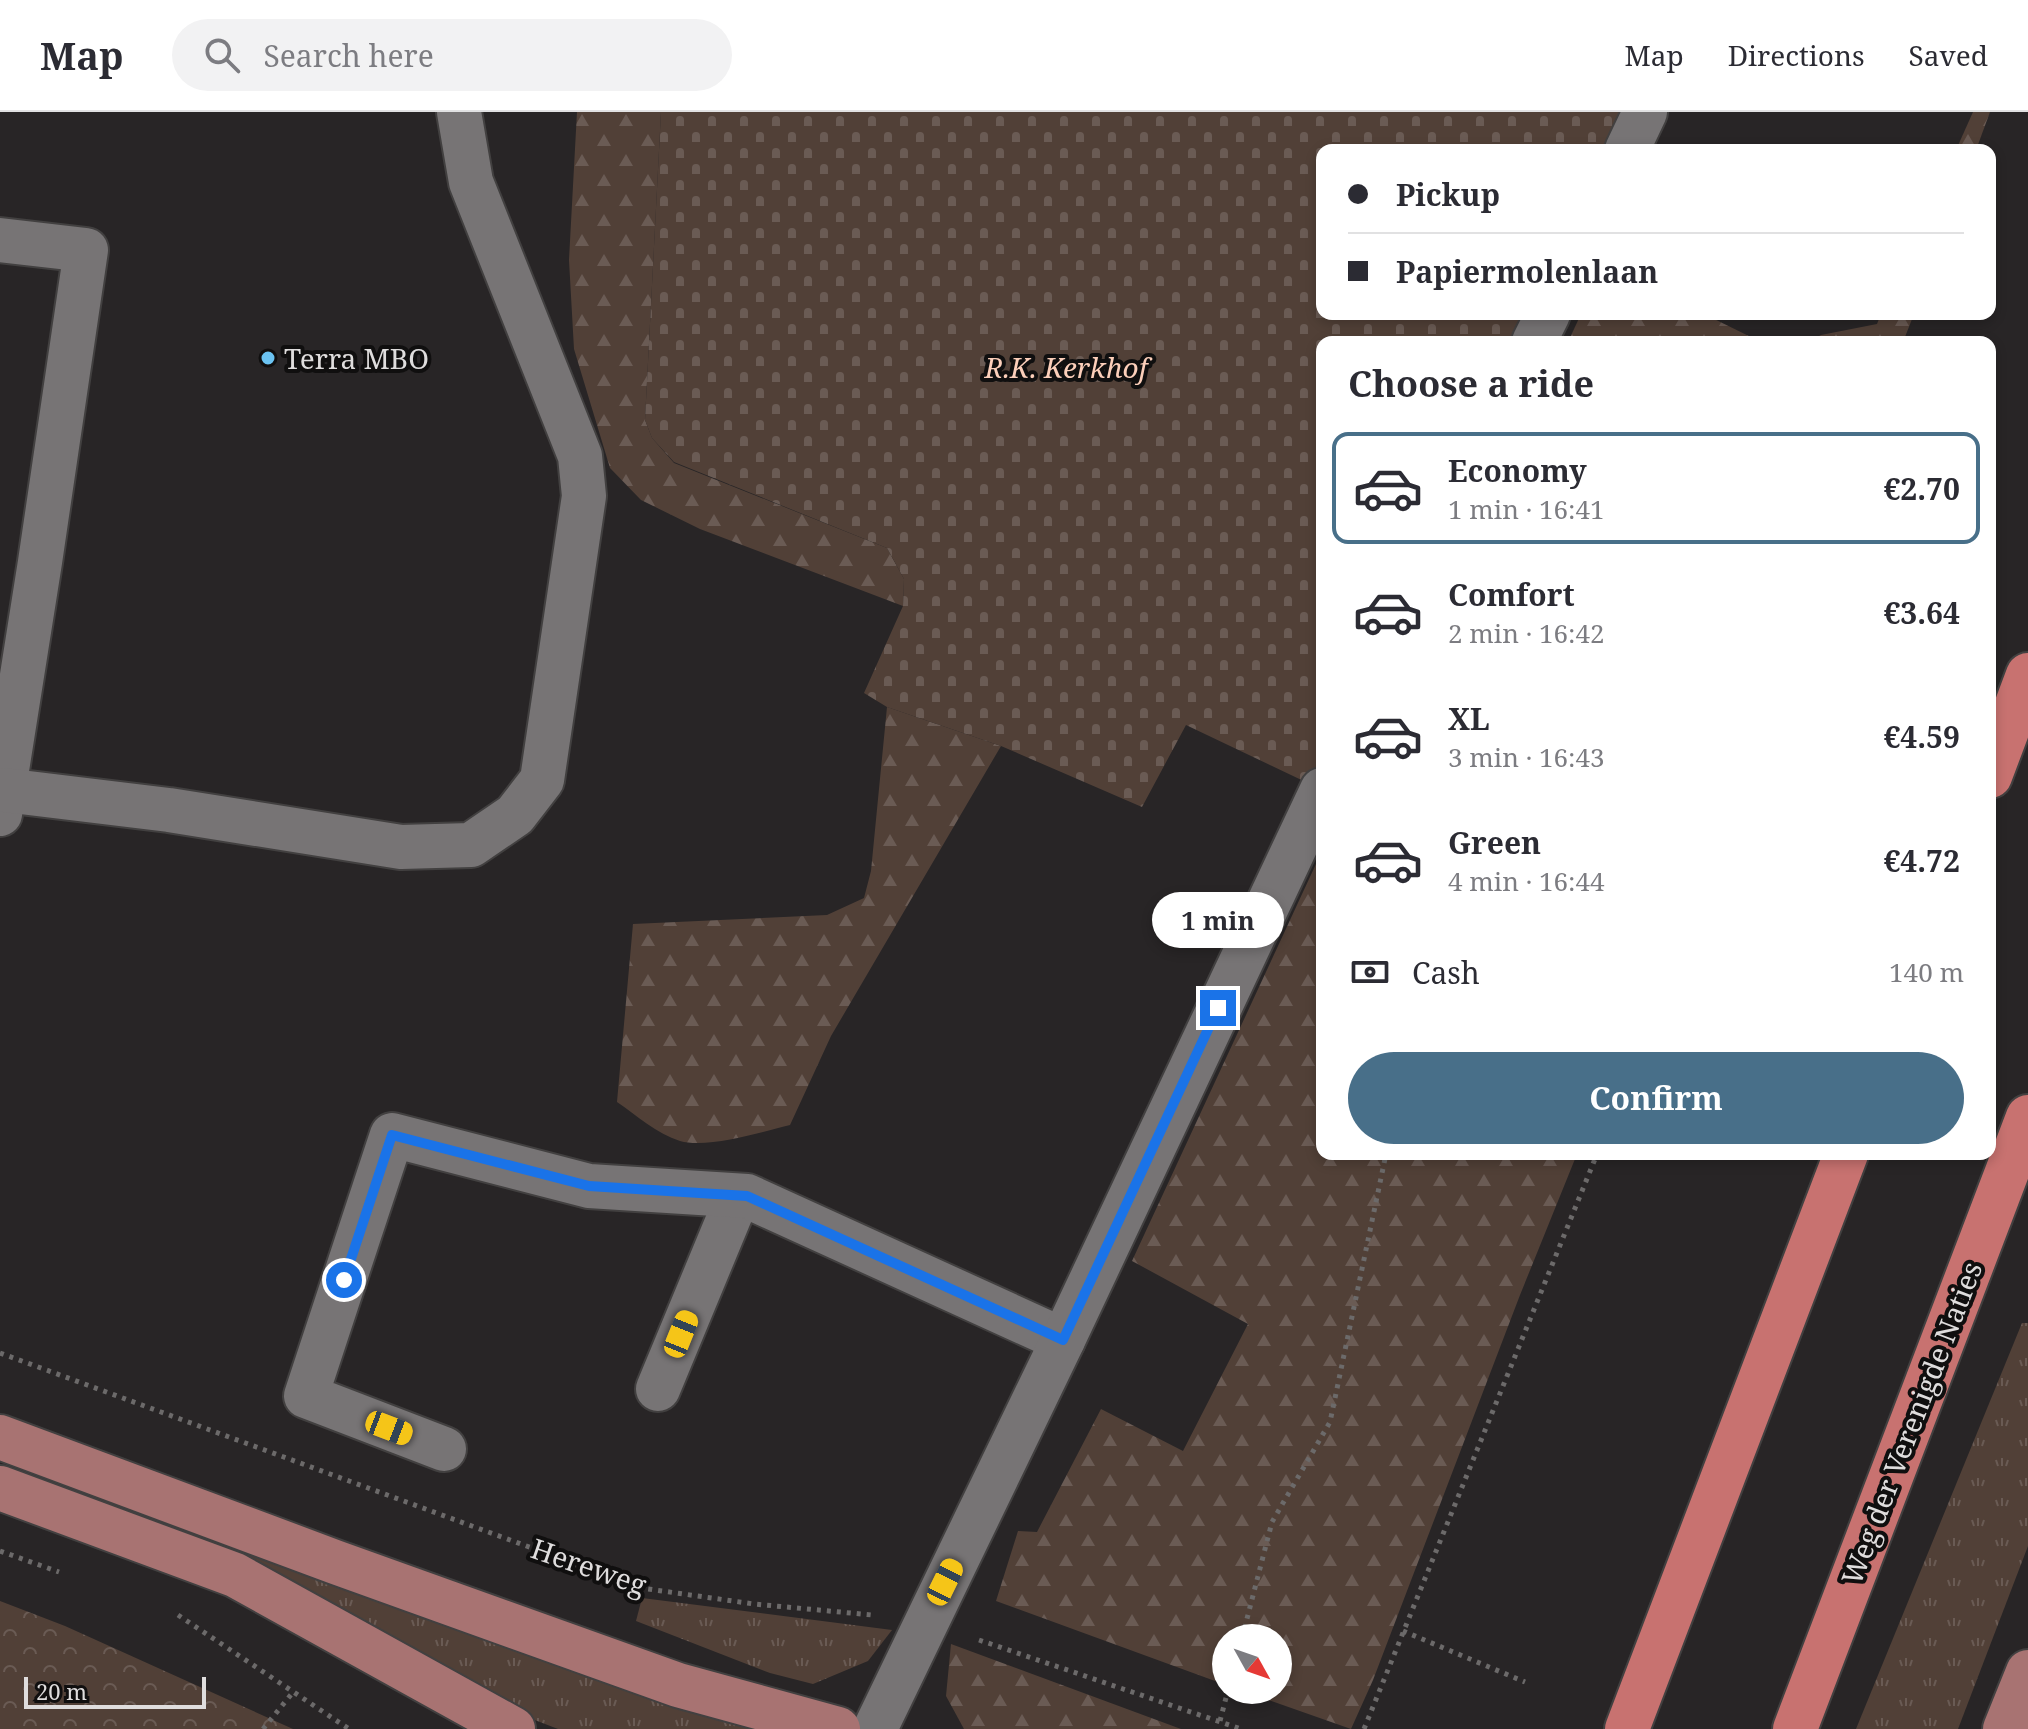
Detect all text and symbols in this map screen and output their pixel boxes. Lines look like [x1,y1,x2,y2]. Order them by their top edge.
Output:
search box [172,19,732,91]
text: Map [40,29,124,81]
icon: search [200,33,244,77]
text: Search here [264,35,434,76]
text: Map [1624,36,1684,74]
text: Directions [1728,36,1865,74]
text: Saved [1909,36,1988,74]
text: Pickup [1396,174,1500,215]
text: Papiermolenlaan [1396,251,1658,292]
place label: Terra MBO [284,339,429,377]
park label: R.K. Kerkhof [983,348,1153,386]
marker: Terra MBO [259,349,277,367]
text: Choose a ride [1348,359,1594,408]
text: Economy [1448,450,1587,491]
icon: car [1352,452,1424,524]
text: €2.70 [1884,468,1960,509]
text: 1 min · 16:41 [1448,491,1605,527]
text: Comfort [1448,574,1575,615]
icon: car [1352,576,1424,648]
text: €3.64 [1884,592,1960,633]
text: 2 min · 16:42 [1448,615,1605,651]
text: XL [1448,698,1490,739]
icon: car [1352,700,1424,772]
text: €4.59 [1884,716,1960,757]
text: 3 min · 16:43 [1448,739,1605,775]
text: Green [1448,822,1541,863]
icon: car [1352,824,1424,896]
text: €4.72 [1884,840,1960,881]
text: 4 min · 16:44 [1448,863,1605,899]
callout: 1 min [1152,892,1284,948]
text: 1 min [1181,902,1255,938]
icon: cash [1348,950,1392,994]
text: Cash [1412,952,1480,993]
text: 140 m [1889,954,1964,990]
route end [1200,990,1236,1026]
button: Confirm [1348,1052,1964,1144]
street label: Weg der Verenigde Naties [1832,1256,1990,1590]
route start [326,1262,362,1298]
car [661,1307,701,1361]
car [362,1408,416,1448]
street label: Hereweg [526,1529,652,1603]
car [924,1555,966,1609]
north arrow [1212,1624,1292,1704]
map controls [1212,1624,1292,1704]
scale bar [24,1673,206,1709]
text: 20 m [36,1676,87,1706]

